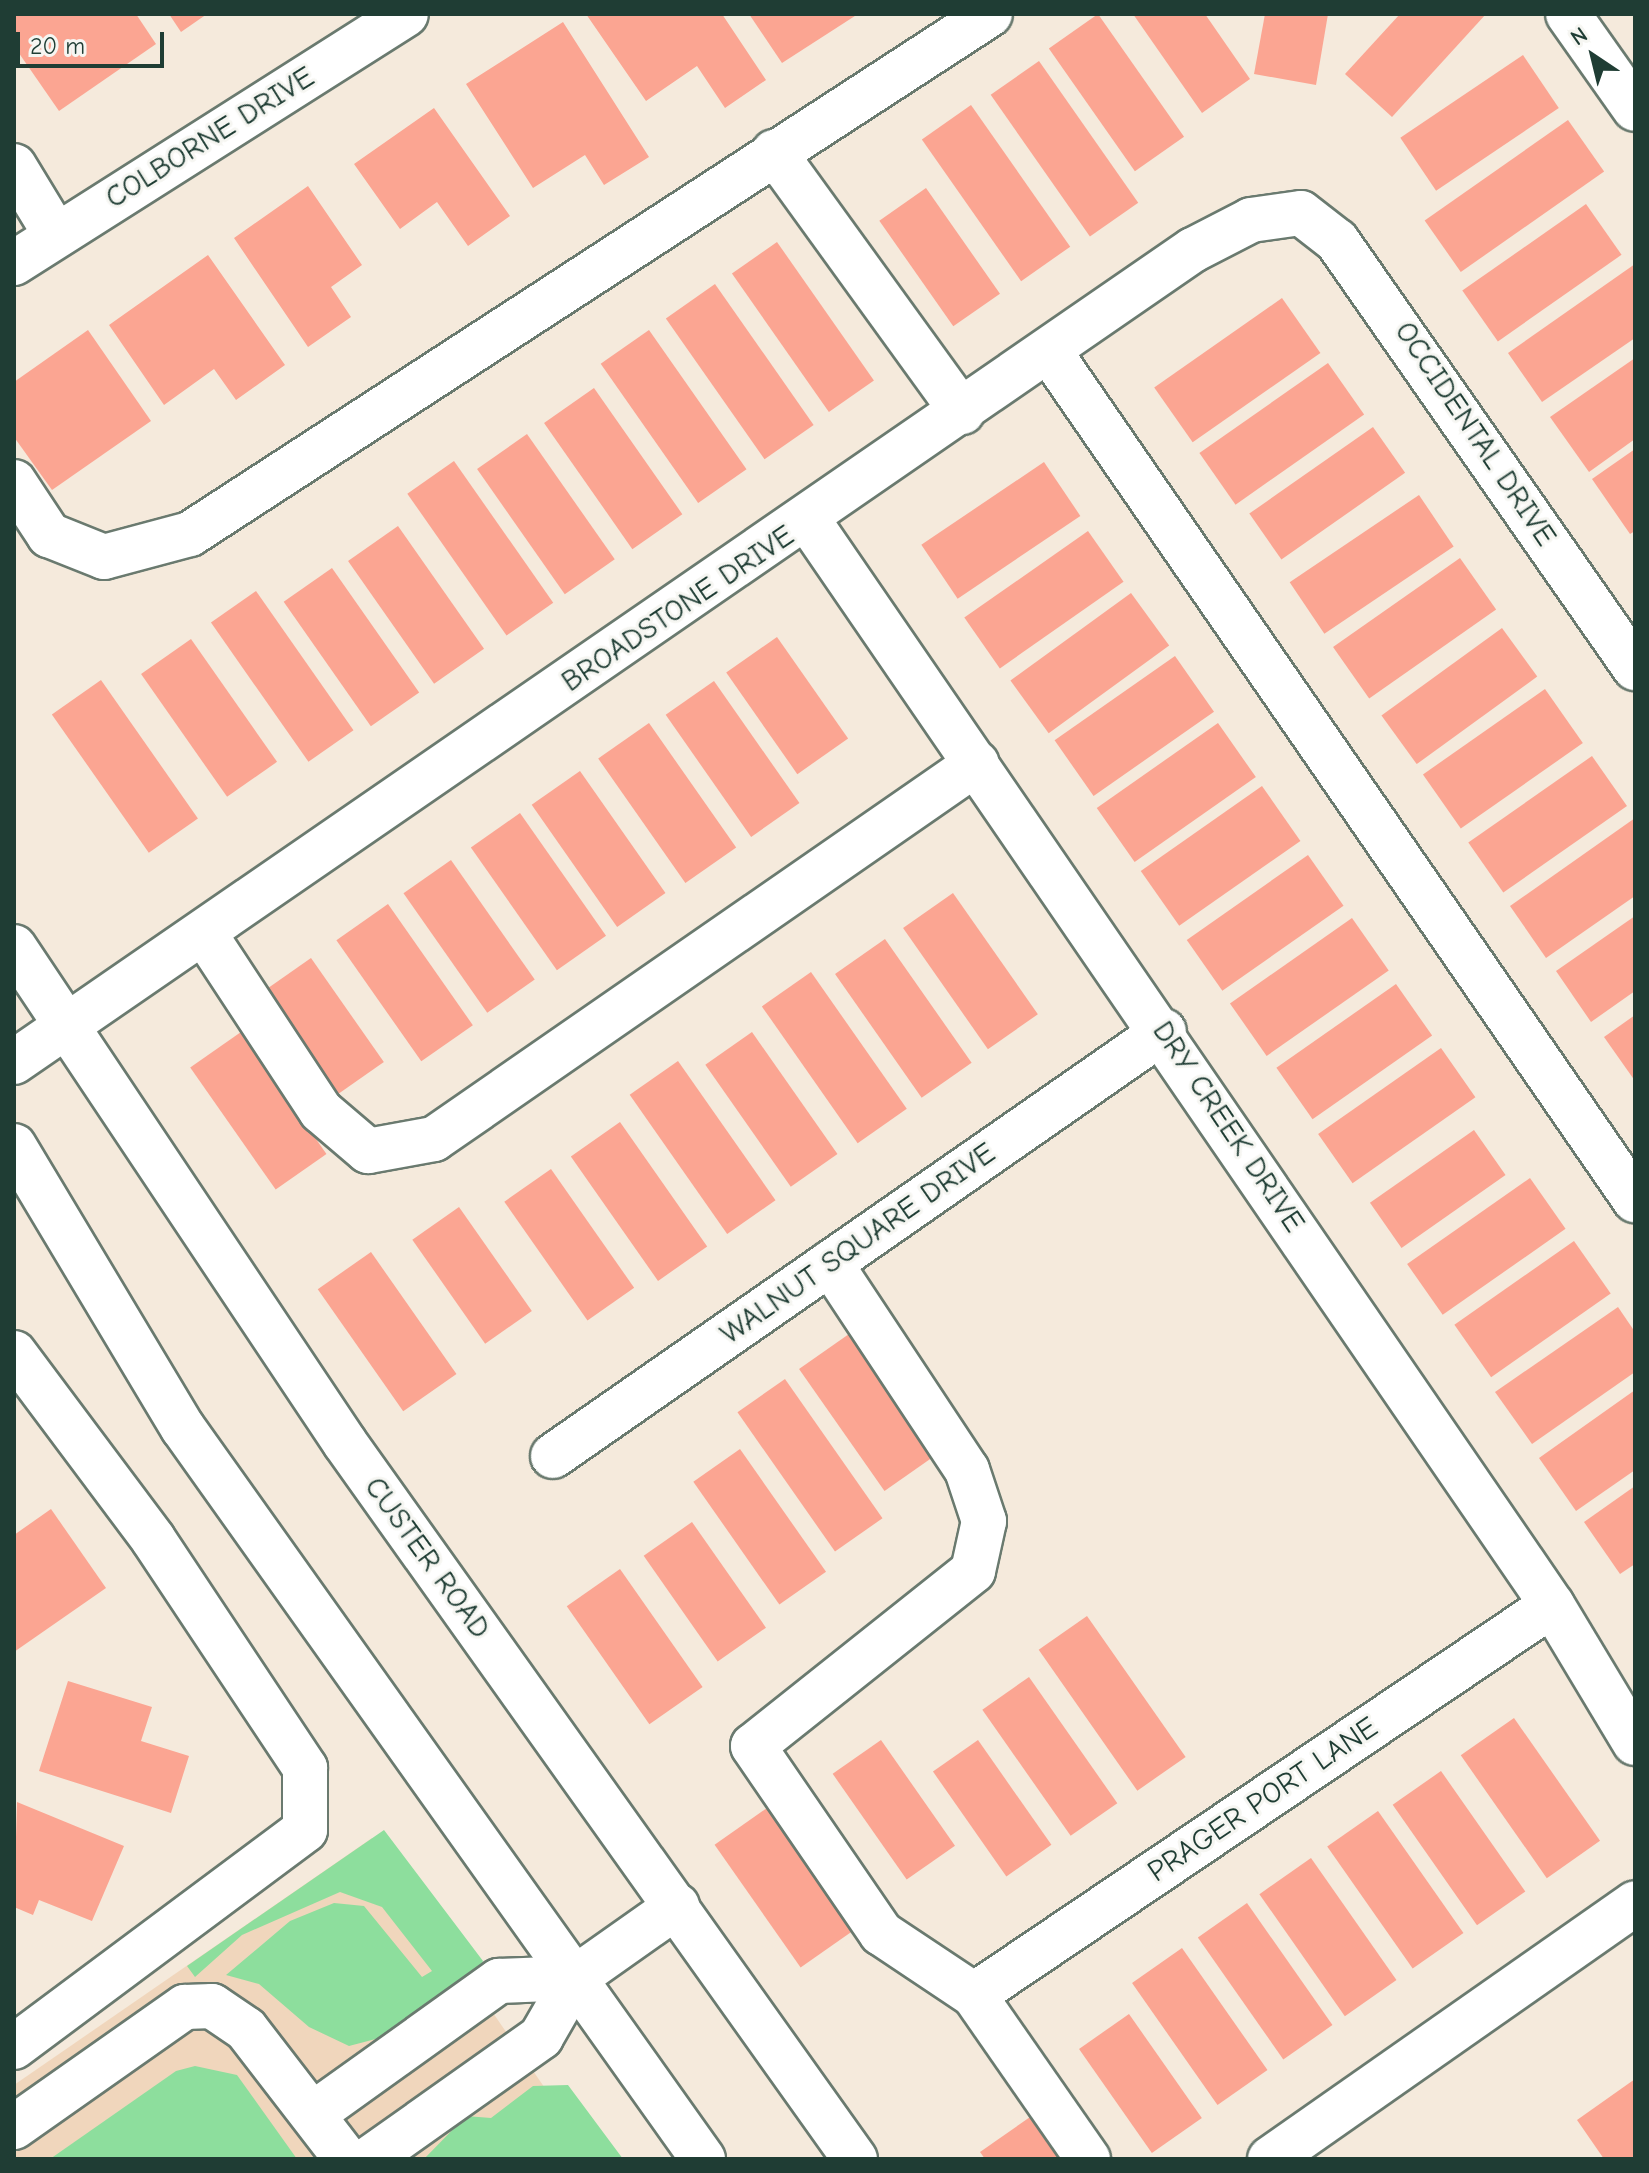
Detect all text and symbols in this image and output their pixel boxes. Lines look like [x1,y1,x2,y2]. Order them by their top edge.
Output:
scale bar [20,16,168,66]
north arrow [1553,16,1633,96]
text: N [1566,22,1593,51]
text: 20 m [30,32,85,60]
street label: COLBORNE DRIVE [99,59,321,217]
street label: OCCIDENTAL DRIVE [1387,315,1563,553]
street label: BROADSTONE DRIVE [555,518,801,700]
street label: DRY CREEK DRIVE [1144,1015,1312,1239]
street label: WALNUT SQUARE DRIVE [714,1135,1002,1353]
street label: CUSTER ROAD [356,1470,498,1646]
street label: PRAGER PORT LANE [1141,1710,1385,1890]

